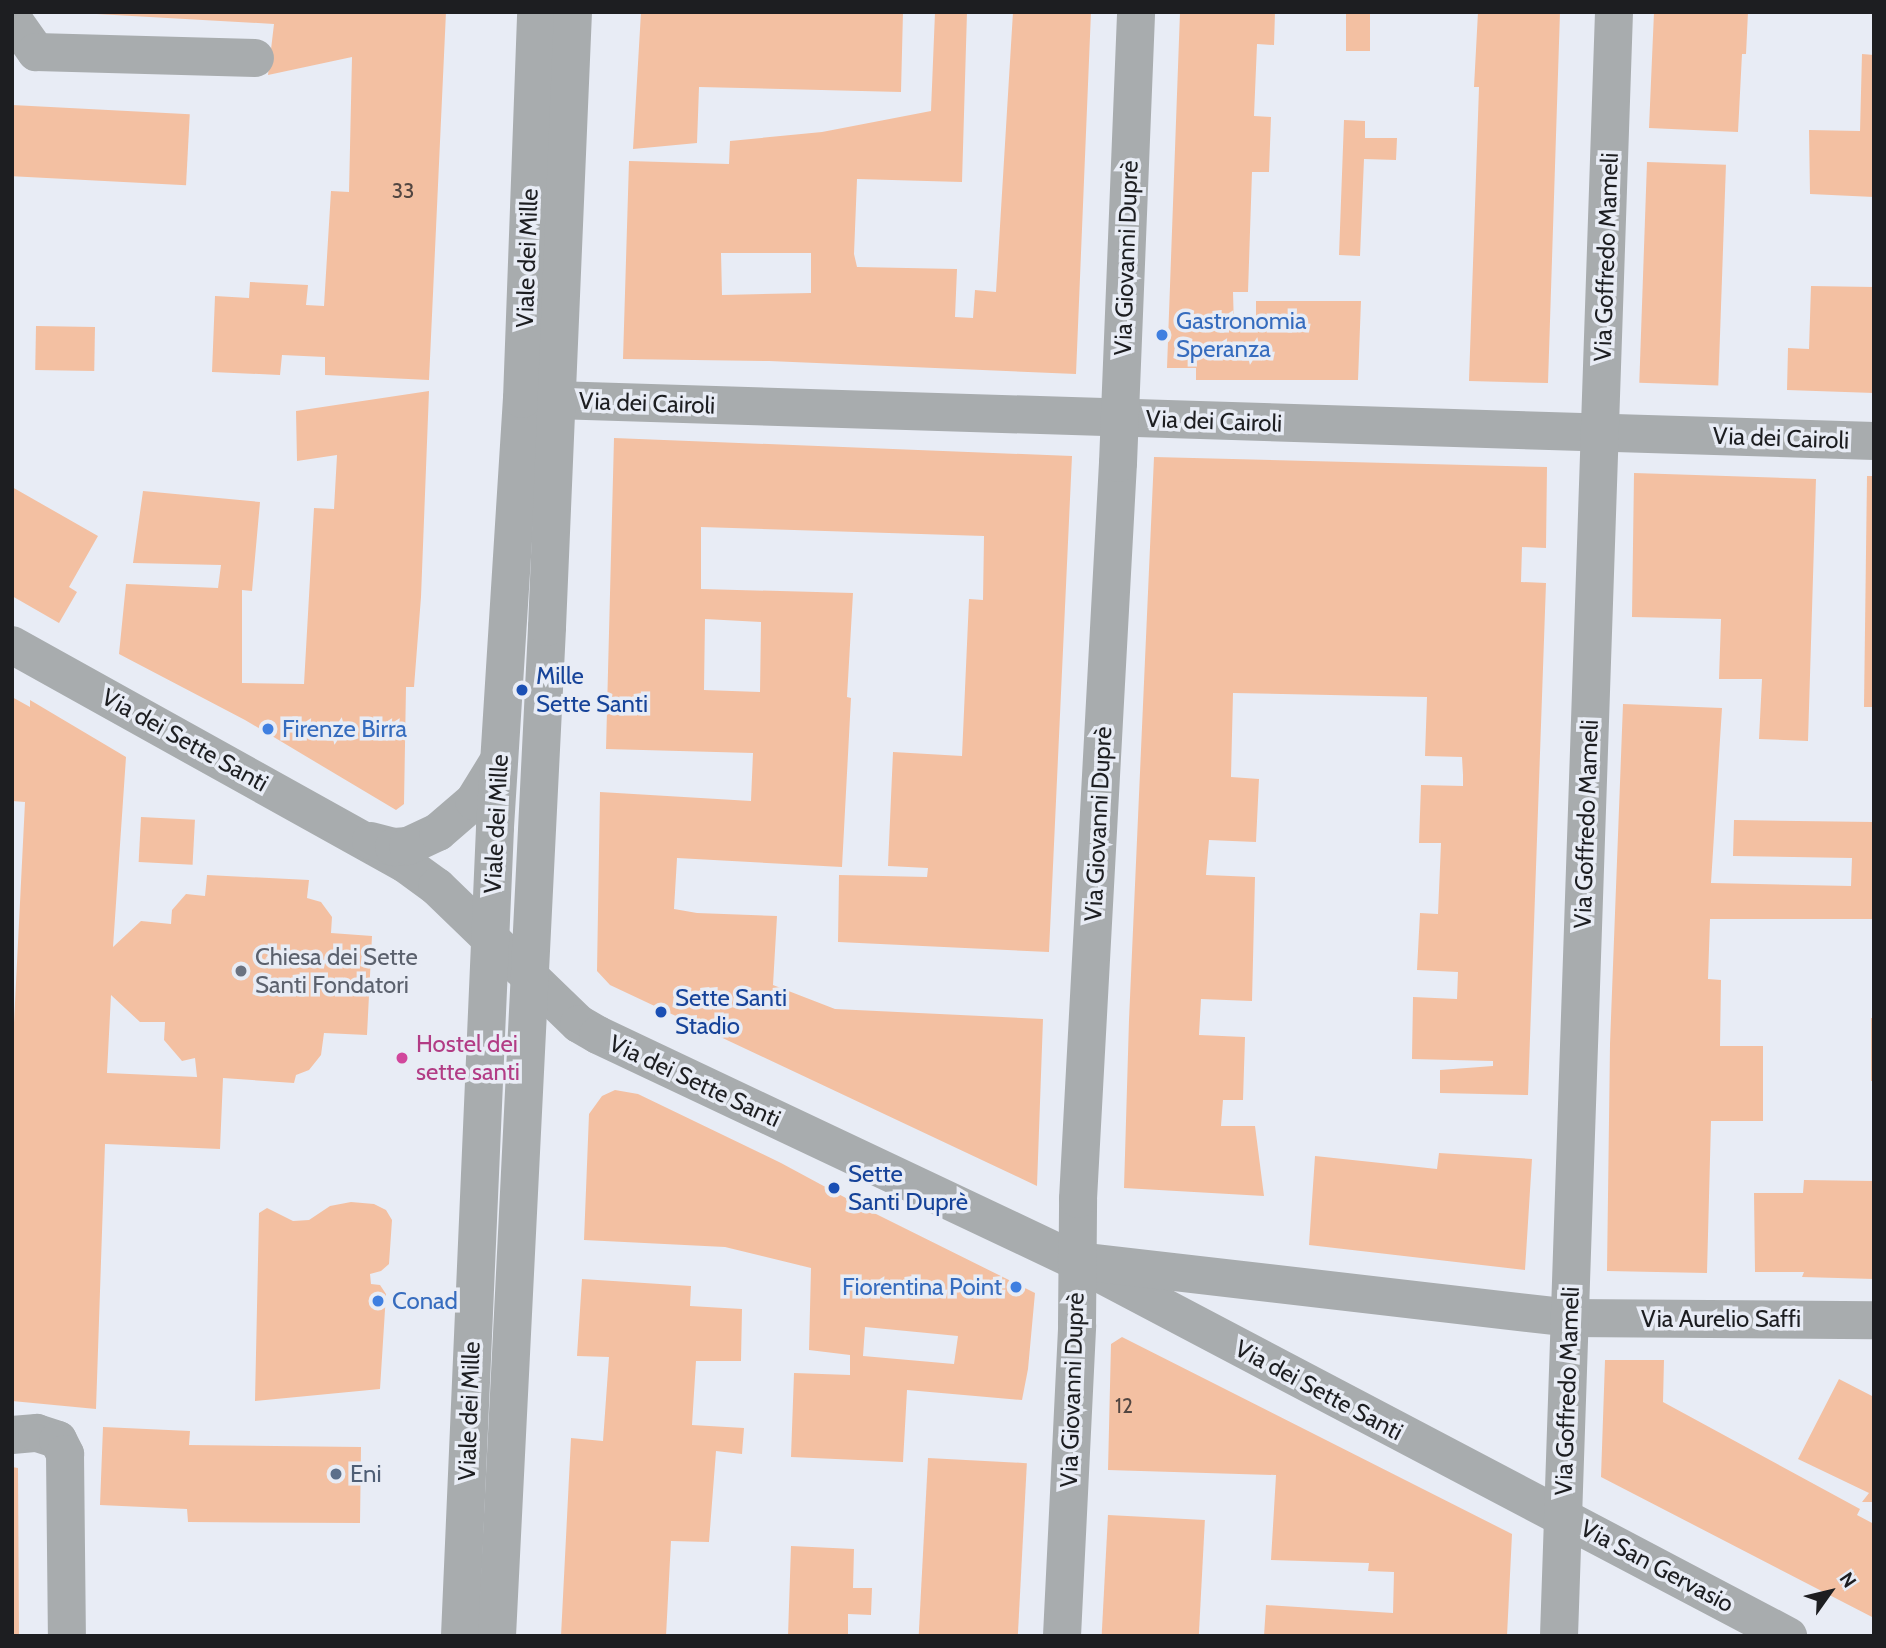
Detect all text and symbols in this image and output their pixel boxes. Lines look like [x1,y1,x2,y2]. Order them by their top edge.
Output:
street label: Via Goffredo Mameli [1588,152,1624,362]
street label: Via Giovanni Duprè [1108,160,1144,356]
house number: 33 [392,178,414,204]
street label: Viale dei Mille [510,188,544,328]
place label: Gastronomia Speranza [1176,307,1306,363]
marker: Gastronomia Speranza [1154,327,1170,343]
street label: Via dei Cairoli [578,386,716,420]
street label: Via dei Cairoli [1145,404,1283,438]
street label: Via dei Cairoli [1712,421,1850,455]
place label: Mille Sette Santi [536,662,648,718]
street label: Via dei Sette Santi [97,682,273,798]
marker: Mille Sette Santi [514,682,530,698]
place label: Firenze Birra [282,715,407,743]
street label: Via Goffredo Mameli [1568,719,1604,929]
marker: Firenze Birra [260,721,276,737]
street label: Via Giovanni Duprè [1079,726,1117,922]
street label: Viale dei Mille [478,754,514,894]
place label: Chiesa dei Sette Santi Fondatori [255,943,418,999]
marker: Chiesa dei Sette Santi Fondatori [233,963,249,979]
place label: Sette Santi Stadio [675,984,787,1040]
marker: Sette Santi Stadio [653,1004,669,1020]
street label: Via dei Sette Santi [605,1029,785,1133]
place label: Hostel dei sette santi [416,1030,520,1086]
marker: Hostel dei sette santi [394,1050,410,1066]
place label: Sette Santi Duprè [848,1160,968,1216]
marker: Sette Santi Duprè [826,1180,842,1196]
place label: Fiorentina Point [842,1273,1002,1301]
marker: Fiorentina Point [1008,1279,1024,1295]
street label: Via Goffredo Mameli [1549,1286,1585,1496]
place label: Conad [392,1287,458,1315]
street label: Via Giovanni Duprè [1054,1292,1090,1488]
marker: Conad [370,1293,386,1309]
street label: Via Aurelio Saffi [1641,1305,1801,1333]
street label: Via dei Sette Santi [1230,1334,1408,1446]
street label: Viale dei Mille [452,1341,486,1481]
house number: 12 [1115,1393,1133,1419]
place label: Eni [350,1460,382,1488]
marker: Eni [328,1466,344,1482]
street label: Via San Gervasio [1575,1514,1739,1618]
north arrow [1795,1557,1865,1627]
text: N [1835,1568,1861,1592]

